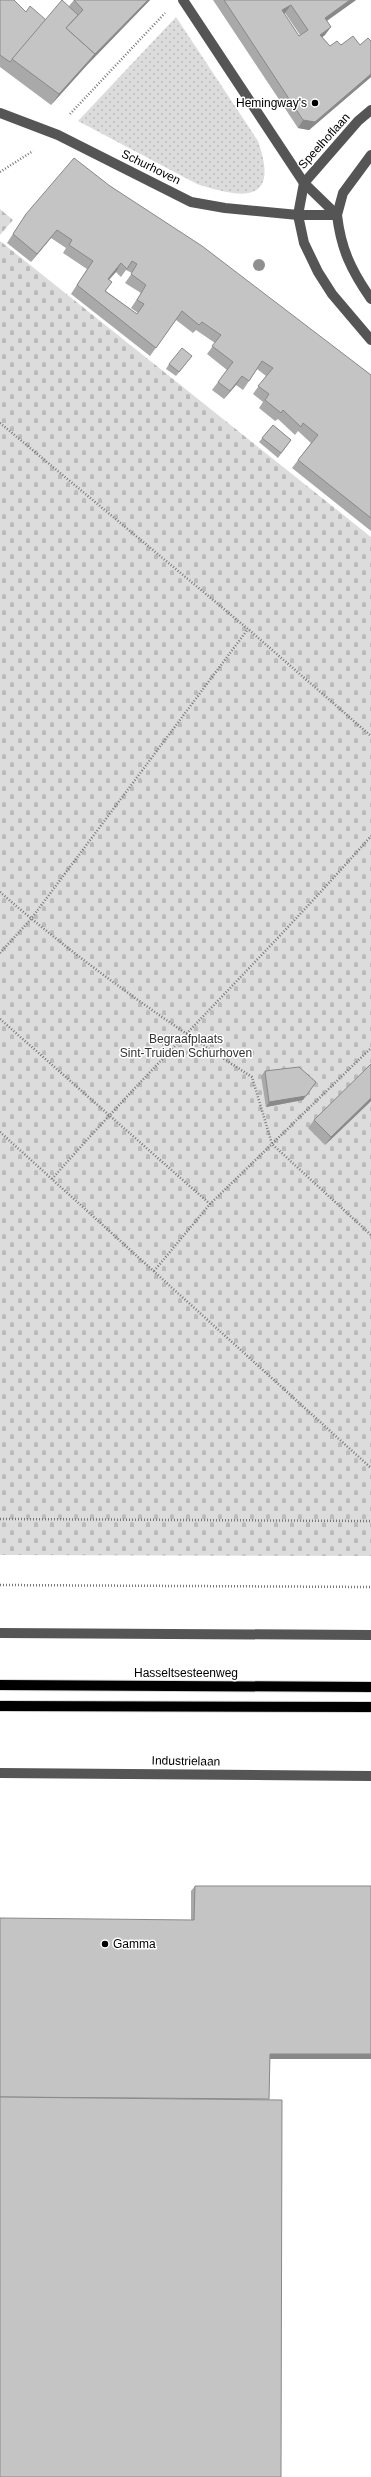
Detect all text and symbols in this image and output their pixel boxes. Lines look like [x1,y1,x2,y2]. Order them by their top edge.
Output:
place label: Hemingway's [236,96,307,110]
marker: Hemingway's [310,98,320,108]
street label: Speelhoflaan [295,110,353,172]
street label: Schurhoven [119,147,183,187]
park label: Begraafplaats Sint-Truiden Schurhoven [120,1032,252,1060]
street label: Hasseltsesteenweg [134,1666,238,1680]
street label: Industrielaan [152,1753,220,1769]
place label: Gamma [113,1937,156,1951]
marker: Gamma [100,1939,110,1949]

